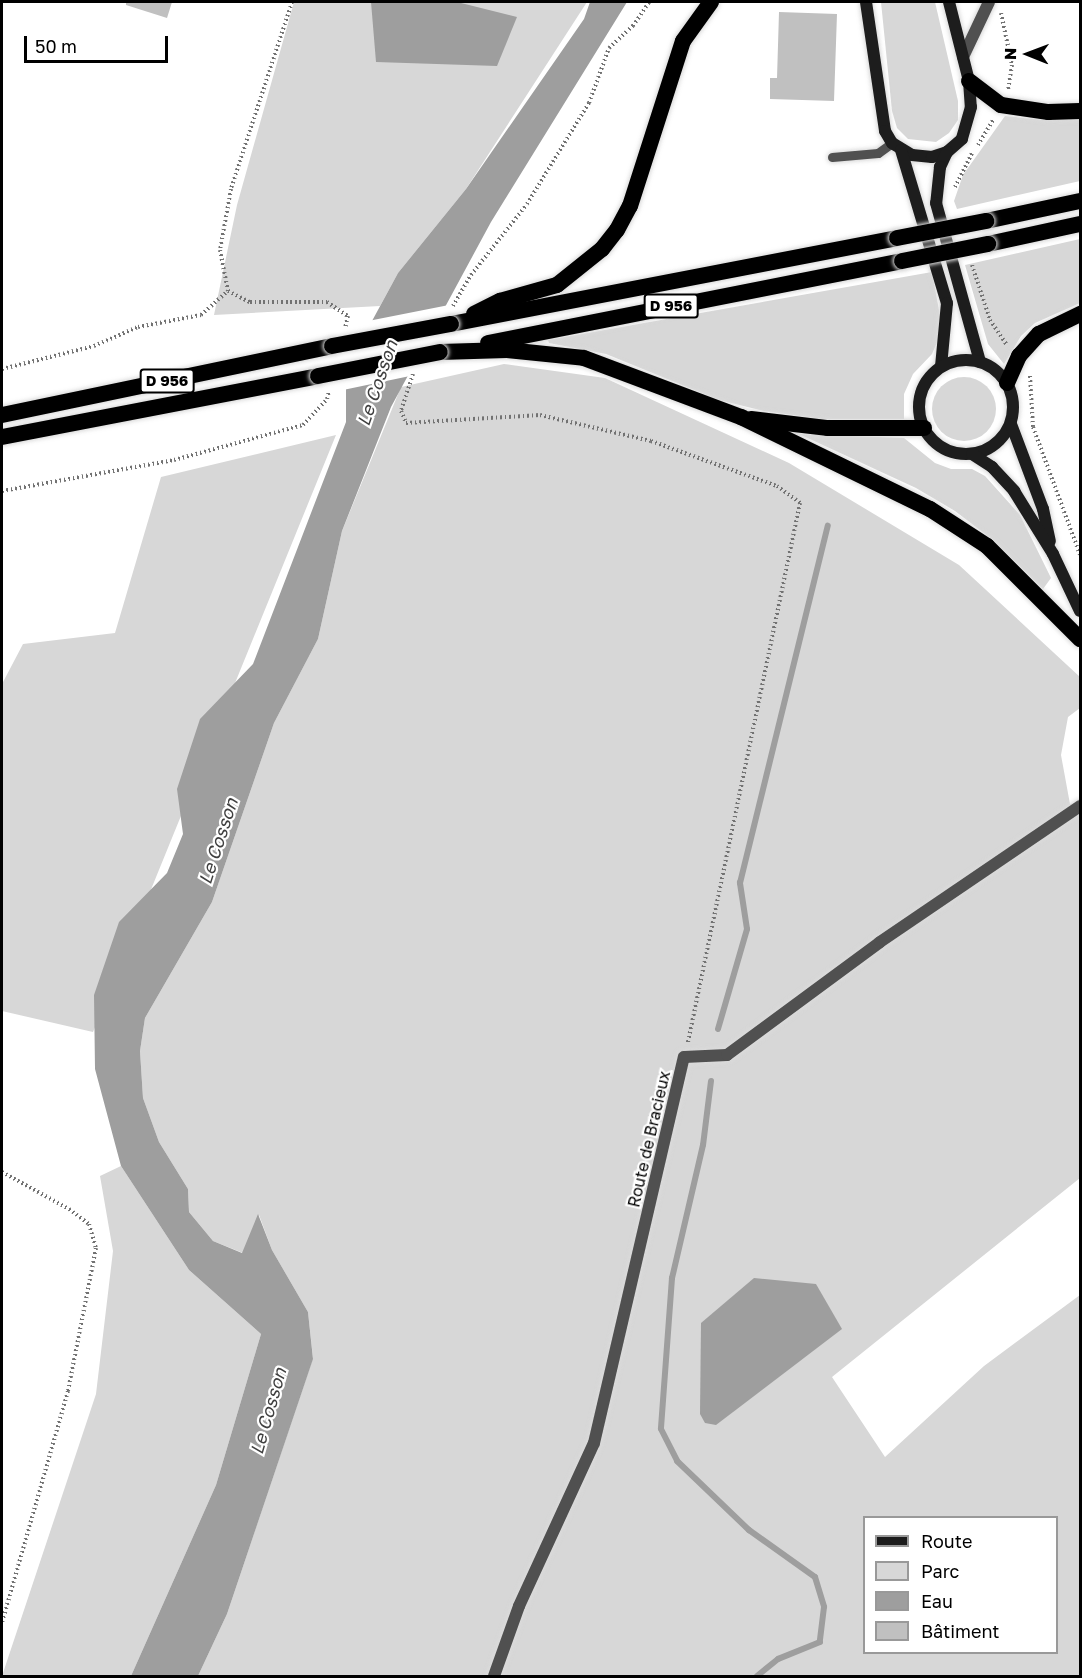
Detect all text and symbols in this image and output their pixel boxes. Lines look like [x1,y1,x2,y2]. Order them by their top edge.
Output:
scale bar [27,24,171,62]
north arrow [998,24,1058,84]
text: 50 m [35,35,77,57]
text: N [1000,47,1020,60]
road number: D 956 [642,294,700,318]
water label: Le Cosson [352,337,402,429]
road number: D 956 [138,369,195,393]
water label: Le Cosson [194,795,242,887]
street label: Route de Bracieux [624,1069,674,1209]
water label: Le Cosson [245,1365,291,1457]
legend [863,1516,1058,1654]
text: Route [921,1530,972,1552]
text: Parc [921,1560,959,1582]
text: Eau [921,1590,953,1612]
text: Bâtiment [921,1620,1000,1642]

